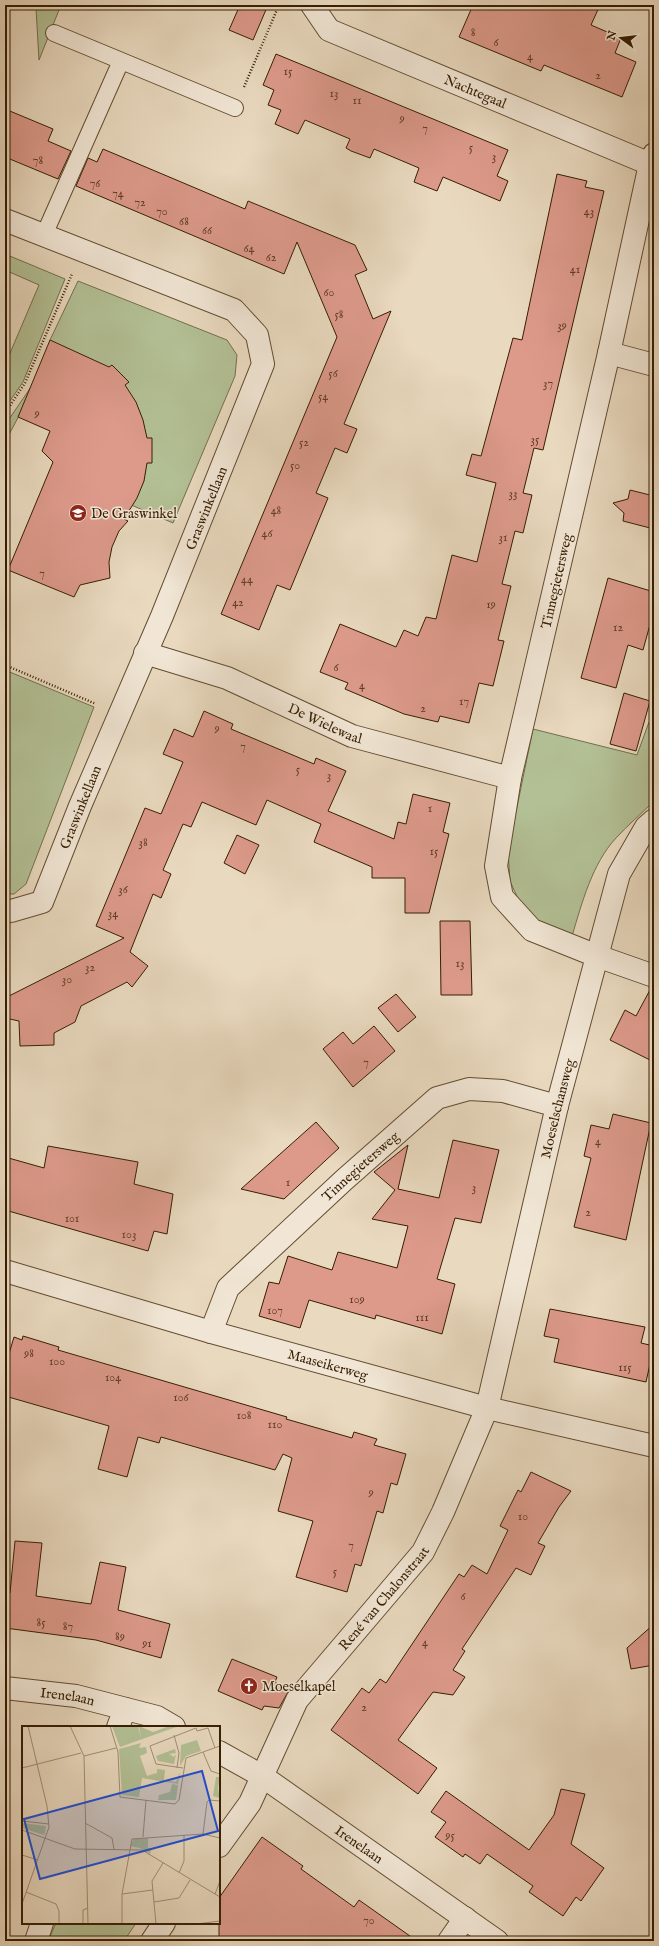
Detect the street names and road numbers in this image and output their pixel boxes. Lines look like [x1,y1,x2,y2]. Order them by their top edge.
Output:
street label: Nachtegaal [441,71,509,113]
street label: Graswinkellaan [182,463,232,553]
street label: Tinnegietersweg [537,531,577,631]
street label: De Wielewaal [285,700,364,748]
street label: Graswinkellaan [56,762,106,852]
street label: Moeselschansweg [537,1056,579,1160]
street label: Tinnegietersweg [318,1127,404,1206]
street label: Maaseikerweg [285,1345,370,1385]
street label: René van Chalonstraat [335,1544,434,1654]
street label: Irenelaan [39,1684,97,1711]
street label: Irenelaan [331,1822,387,1869]

